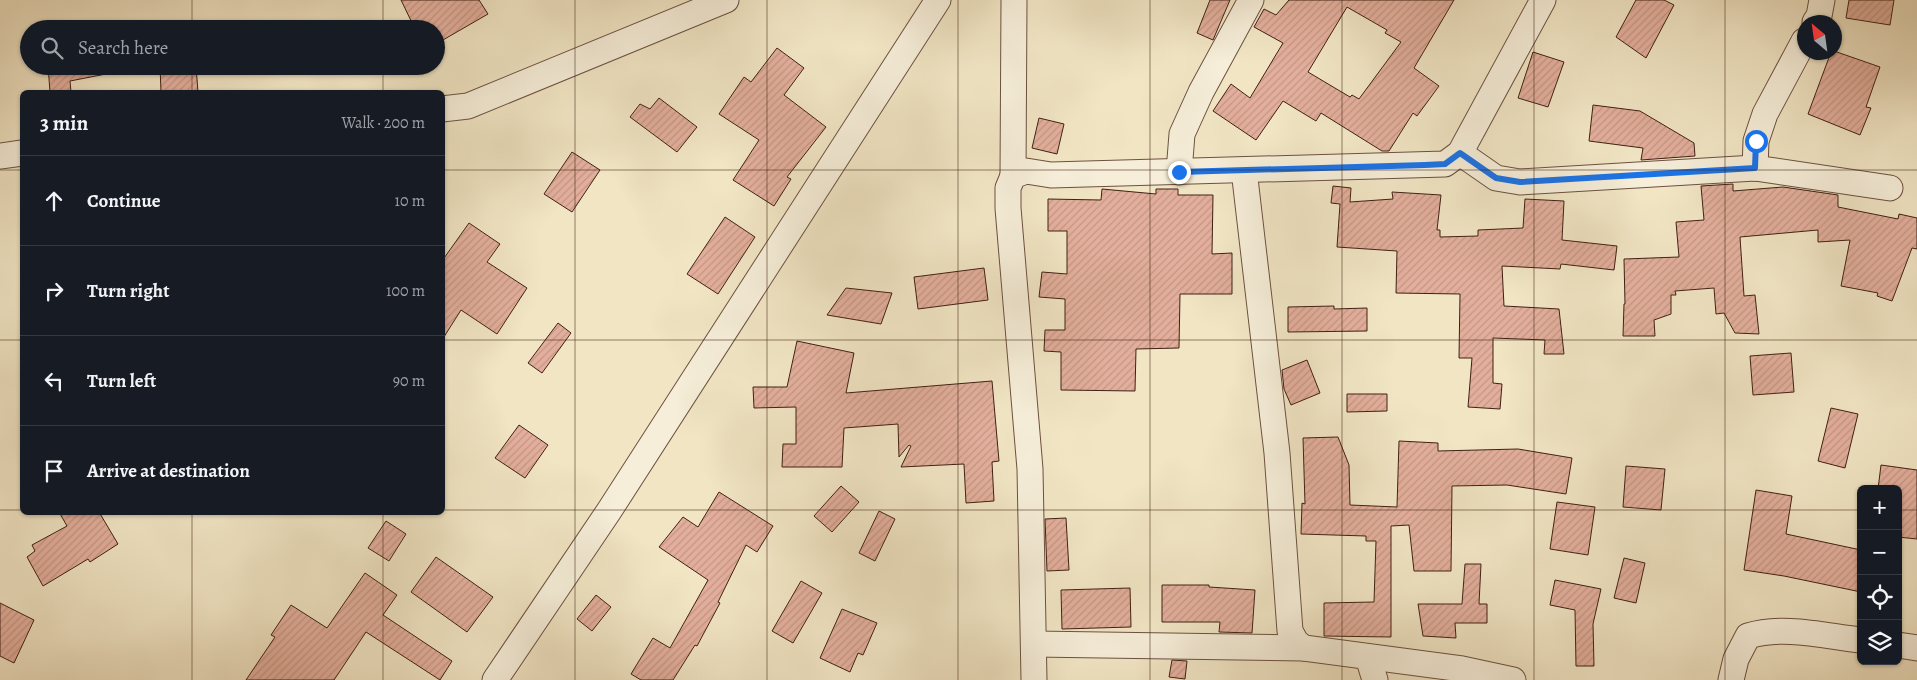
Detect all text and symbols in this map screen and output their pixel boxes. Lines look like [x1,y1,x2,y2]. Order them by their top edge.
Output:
north arrow [1797,15,1842,60]
search box [20,20,445,75]
icon: search [38,34,66,62]
text: Search here [78,35,168,61]
text: 3 min [40,109,88,137]
text: Walk · 200 m [341,112,425,134]
route start [1745,130,1768,153]
route end [1168,161,1191,184]
icon: ahead [40,187,68,215]
text: Continue [87,188,161,214]
text: 10 m [395,190,425,212]
icon: right [40,277,68,305]
text: Turn right [87,278,169,304]
text: 100 m [386,280,425,302]
icon: left [40,367,68,395]
text: Turn left [87,368,156,394]
text: 90 m [393,370,425,392]
icon: arrive [40,457,68,485]
text: Arrive at destination [87,458,250,484]
map controls [1857,485,1902,665]
button: + [1857,485,1902,530]
button: − [1857,530,1902,575]
button: locate [1857,575,1902,620]
button: layers [1857,620,1902,665]

